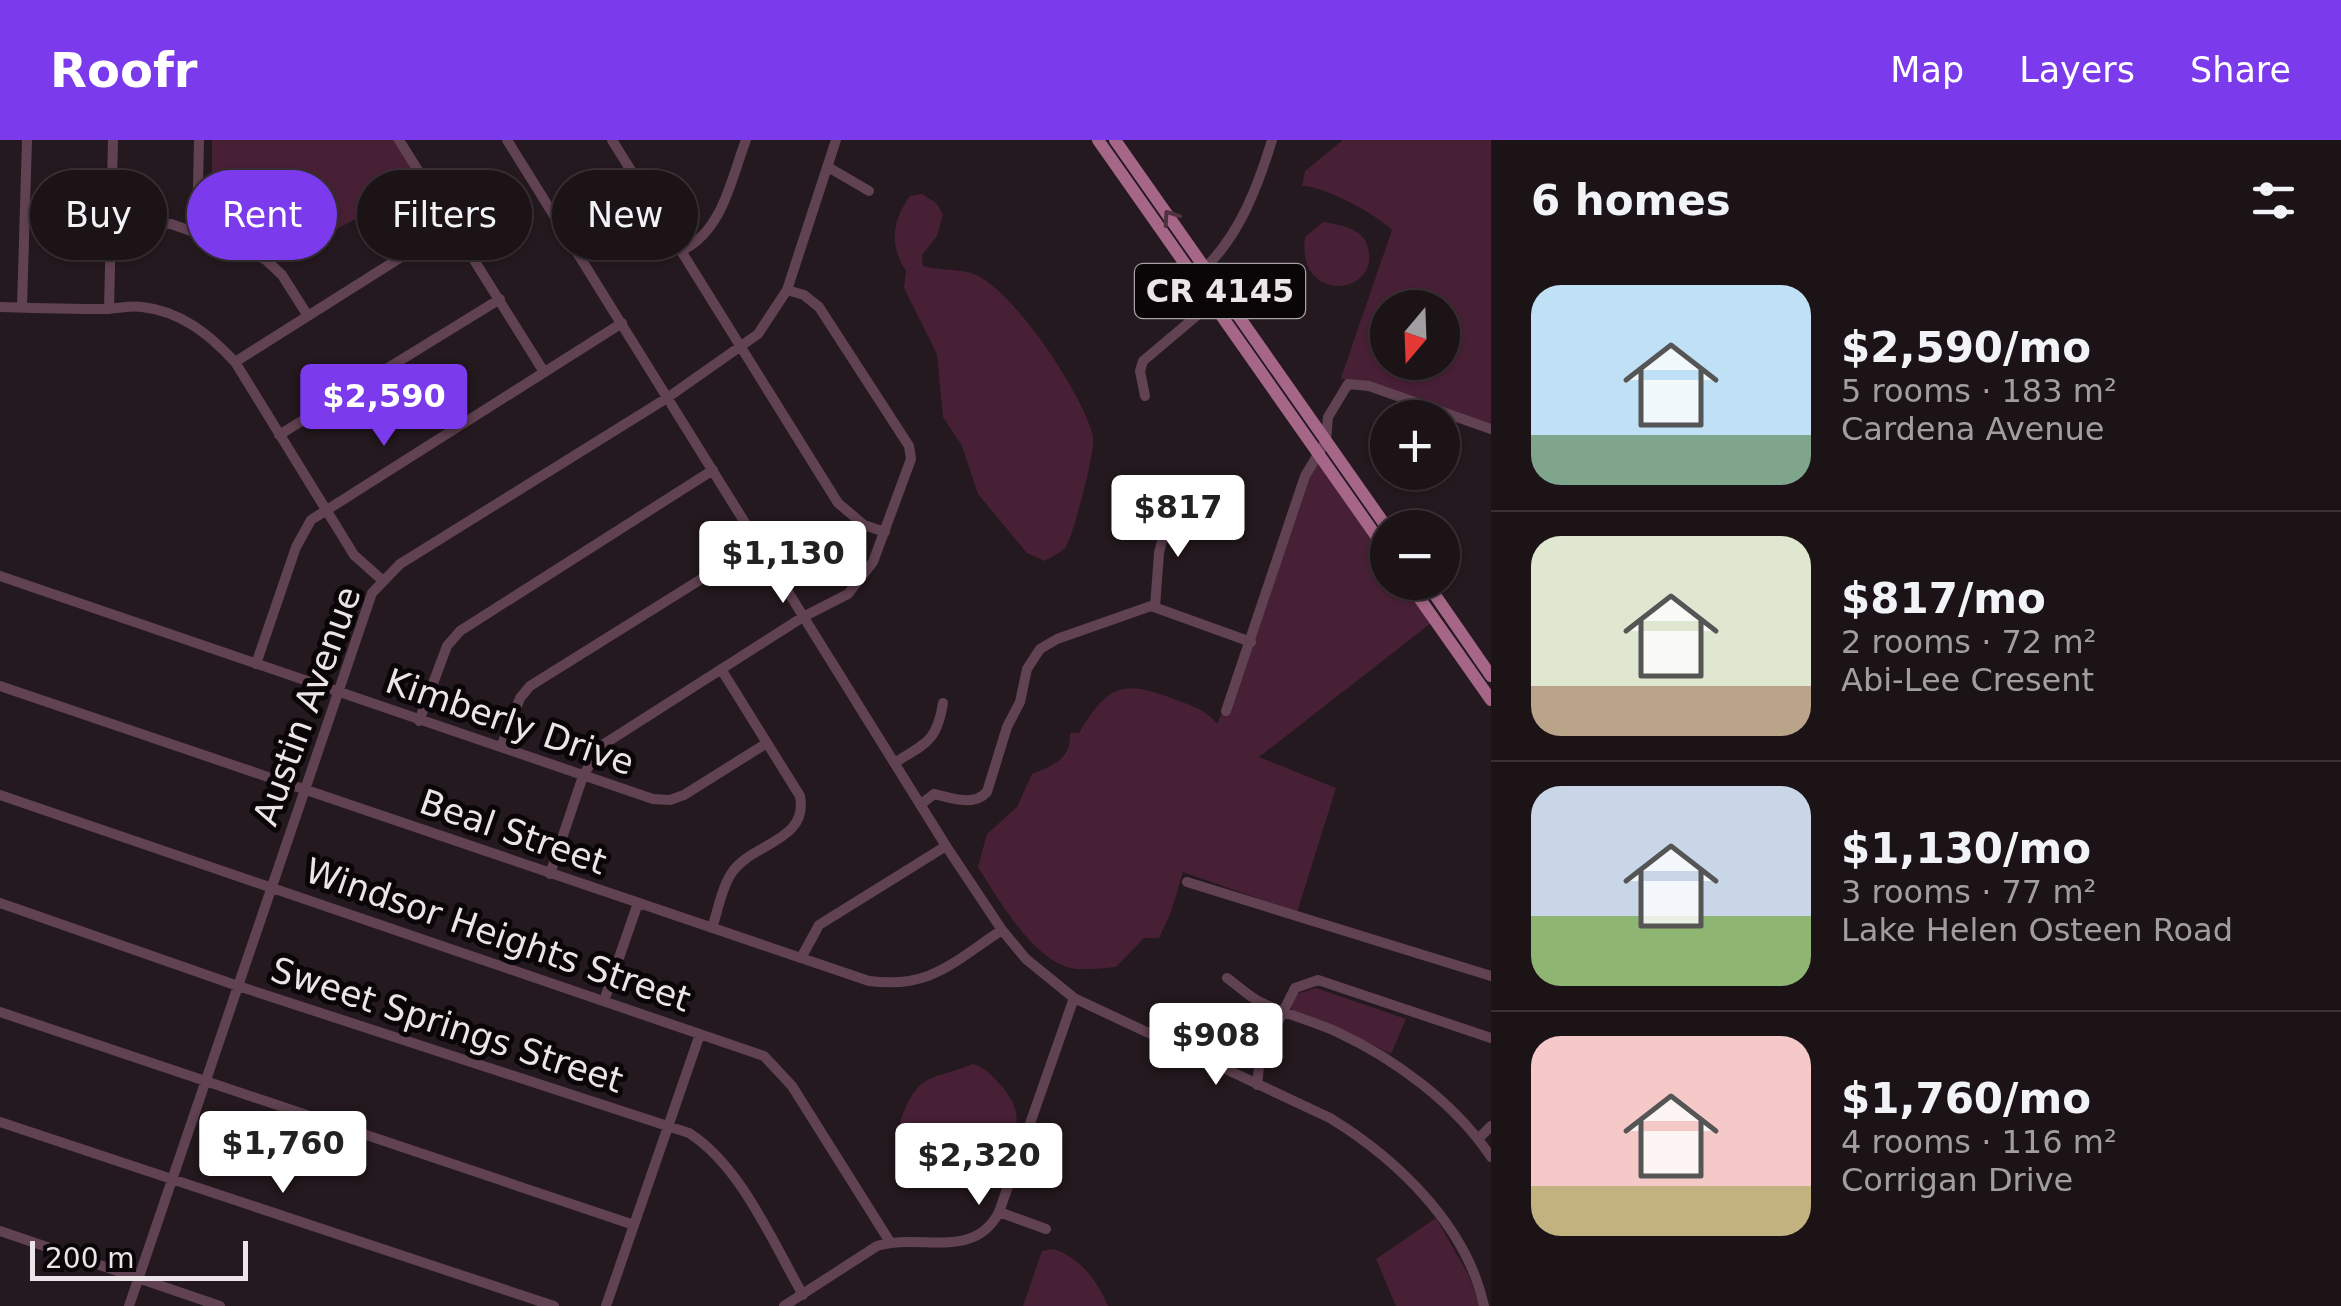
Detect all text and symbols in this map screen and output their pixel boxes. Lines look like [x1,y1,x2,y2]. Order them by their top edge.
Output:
text: Roofr [50,42,197,98]
text: Map [1890,50,1964,90]
text: Layers [2019,50,2135,90]
text: Share [2190,50,2291,90]
chip: Buy [30,170,167,260]
chip: Rent [187,170,337,260]
chip: Filters [357,170,532,260]
chip: New [552,170,698,260]
icon: filters [2246,173,2301,228]
text: 6 homes [1531,176,1731,225]
one-way arrow [1164,210,1182,229]
road number: CR 4145 [1135,264,1305,318]
north arrow [1370,290,1460,380]
map controls [1370,290,1460,600]
text: $2,590/mo [1841,323,2091,372]
icon: home [1611,325,1731,445]
pin: $2,590 [303,364,465,449]
text: 5 rooms · 183 m² [1841,372,2117,410]
text: $2,590 [322,377,446,415]
button: + [1370,400,1460,490]
text: Cardena Avenue [1841,410,2105,448]
pin: $817 [1119,475,1237,560]
text: $817 [1133,488,1223,526]
button: − [1370,510,1460,600]
pin: $1,130 [702,521,864,606]
text: $1,130 [721,534,845,572]
text: $817/mo [1841,574,2046,623]
icon: home [1611,576,1731,696]
street label: Austin Avenue [245,581,369,831]
text: 2 rooms · 72 m² [1841,623,2096,661]
street label: Kimberly Drive [381,661,639,783]
text: Abi-Lee Cresent [1841,661,2094,699]
street label: Beal Street [415,781,611,883]
text: $1,130/mo [1841,824,2091,873]
icon: home [1611,826,1731,946]
street label: Windsor Heights Street [300,850,696,1020]
text: 3 rooms · 77 m² [1841,873,2096,911]
text: Lake Helen Osteen Road [1841,911,2233,949]
street label: Sweet Springs Street [266,949,628,1101]
pin: $908 [1157,1003,1275,1088]
text: $908 [1171,1016,1261,1054]
text: $1,760/mo [1841,1074,2091,1123]
icon: home [1611,1076,1731,1196]
pin: $1,760 [202,1111,364,1196]
pin: $2,320 [898,1123,1060,1208]
text: 4 rooms · 116 m² [1841,1123,2117,1161]
text: $1,760 [221,1124,345,1162]
text: $2,320 [917,1136,1041,1174]
text: Corrigan Drive [1841,1161,2073,1199]
scale bar [30,1236,248,1280]
text: 200 m [45,1242,135,1275]

